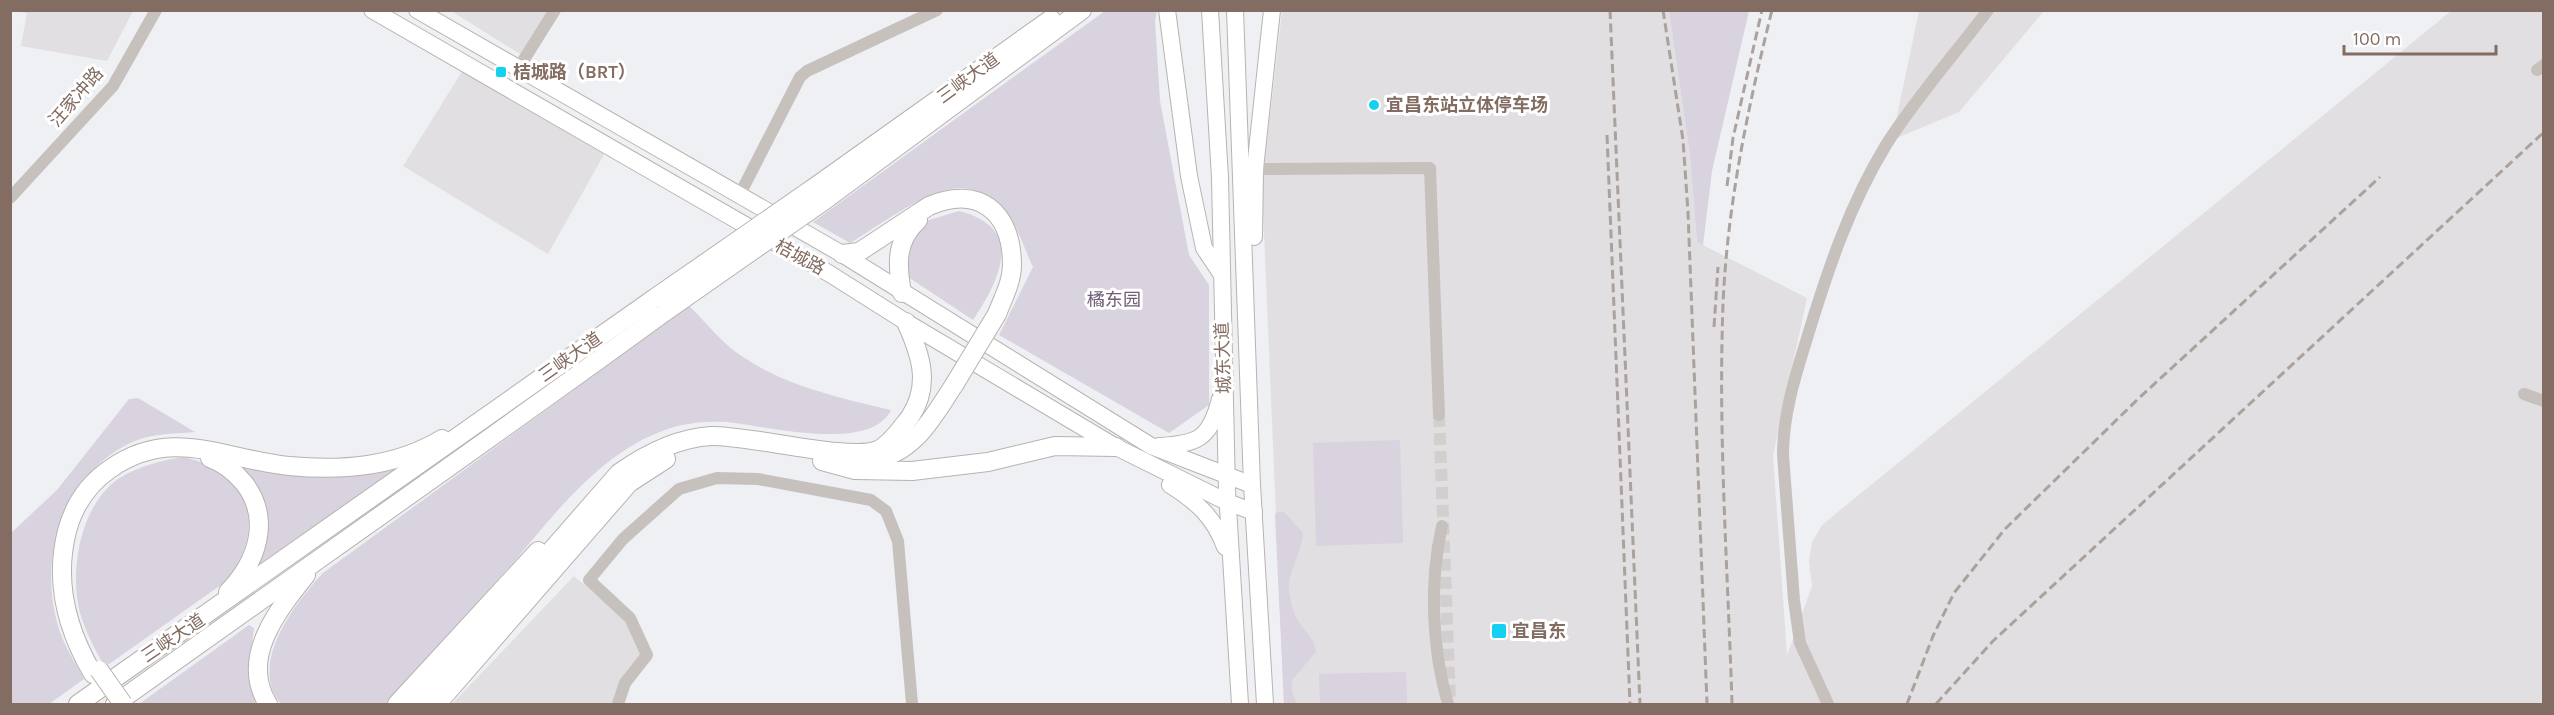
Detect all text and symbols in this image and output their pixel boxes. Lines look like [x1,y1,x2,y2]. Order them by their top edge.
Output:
scale bar [2344,18,2496,56]
text: 100 m [2353,28,2401,50]
street label: 三峡大道 [932,48,1004,108]
place label: 桔城路（BRT） [513,61,636,83]
street label: 汪家冲路 [44,63,108,131]
marker: 桔城路（BRT） [494,65,508,79]
place label: 宜昌东站立体停车场 [1386,94,1548,116]
marker: 宜昌东站立体停车场 [1367,98,1381,112]
street label: 桔城路 [771,234,829,280]
park label: 橘东园 [1087,289,1141,311]
street label: 城东大道 [1211,322,1235,394]
street label: 三峡大道 [534,327,606,387]
street label: 三峡大道 [137,609,209,667]
place label: 宜昌东 [1512,620,1566,642]
marker: 宜昌东 [1490,622,1508,640]

